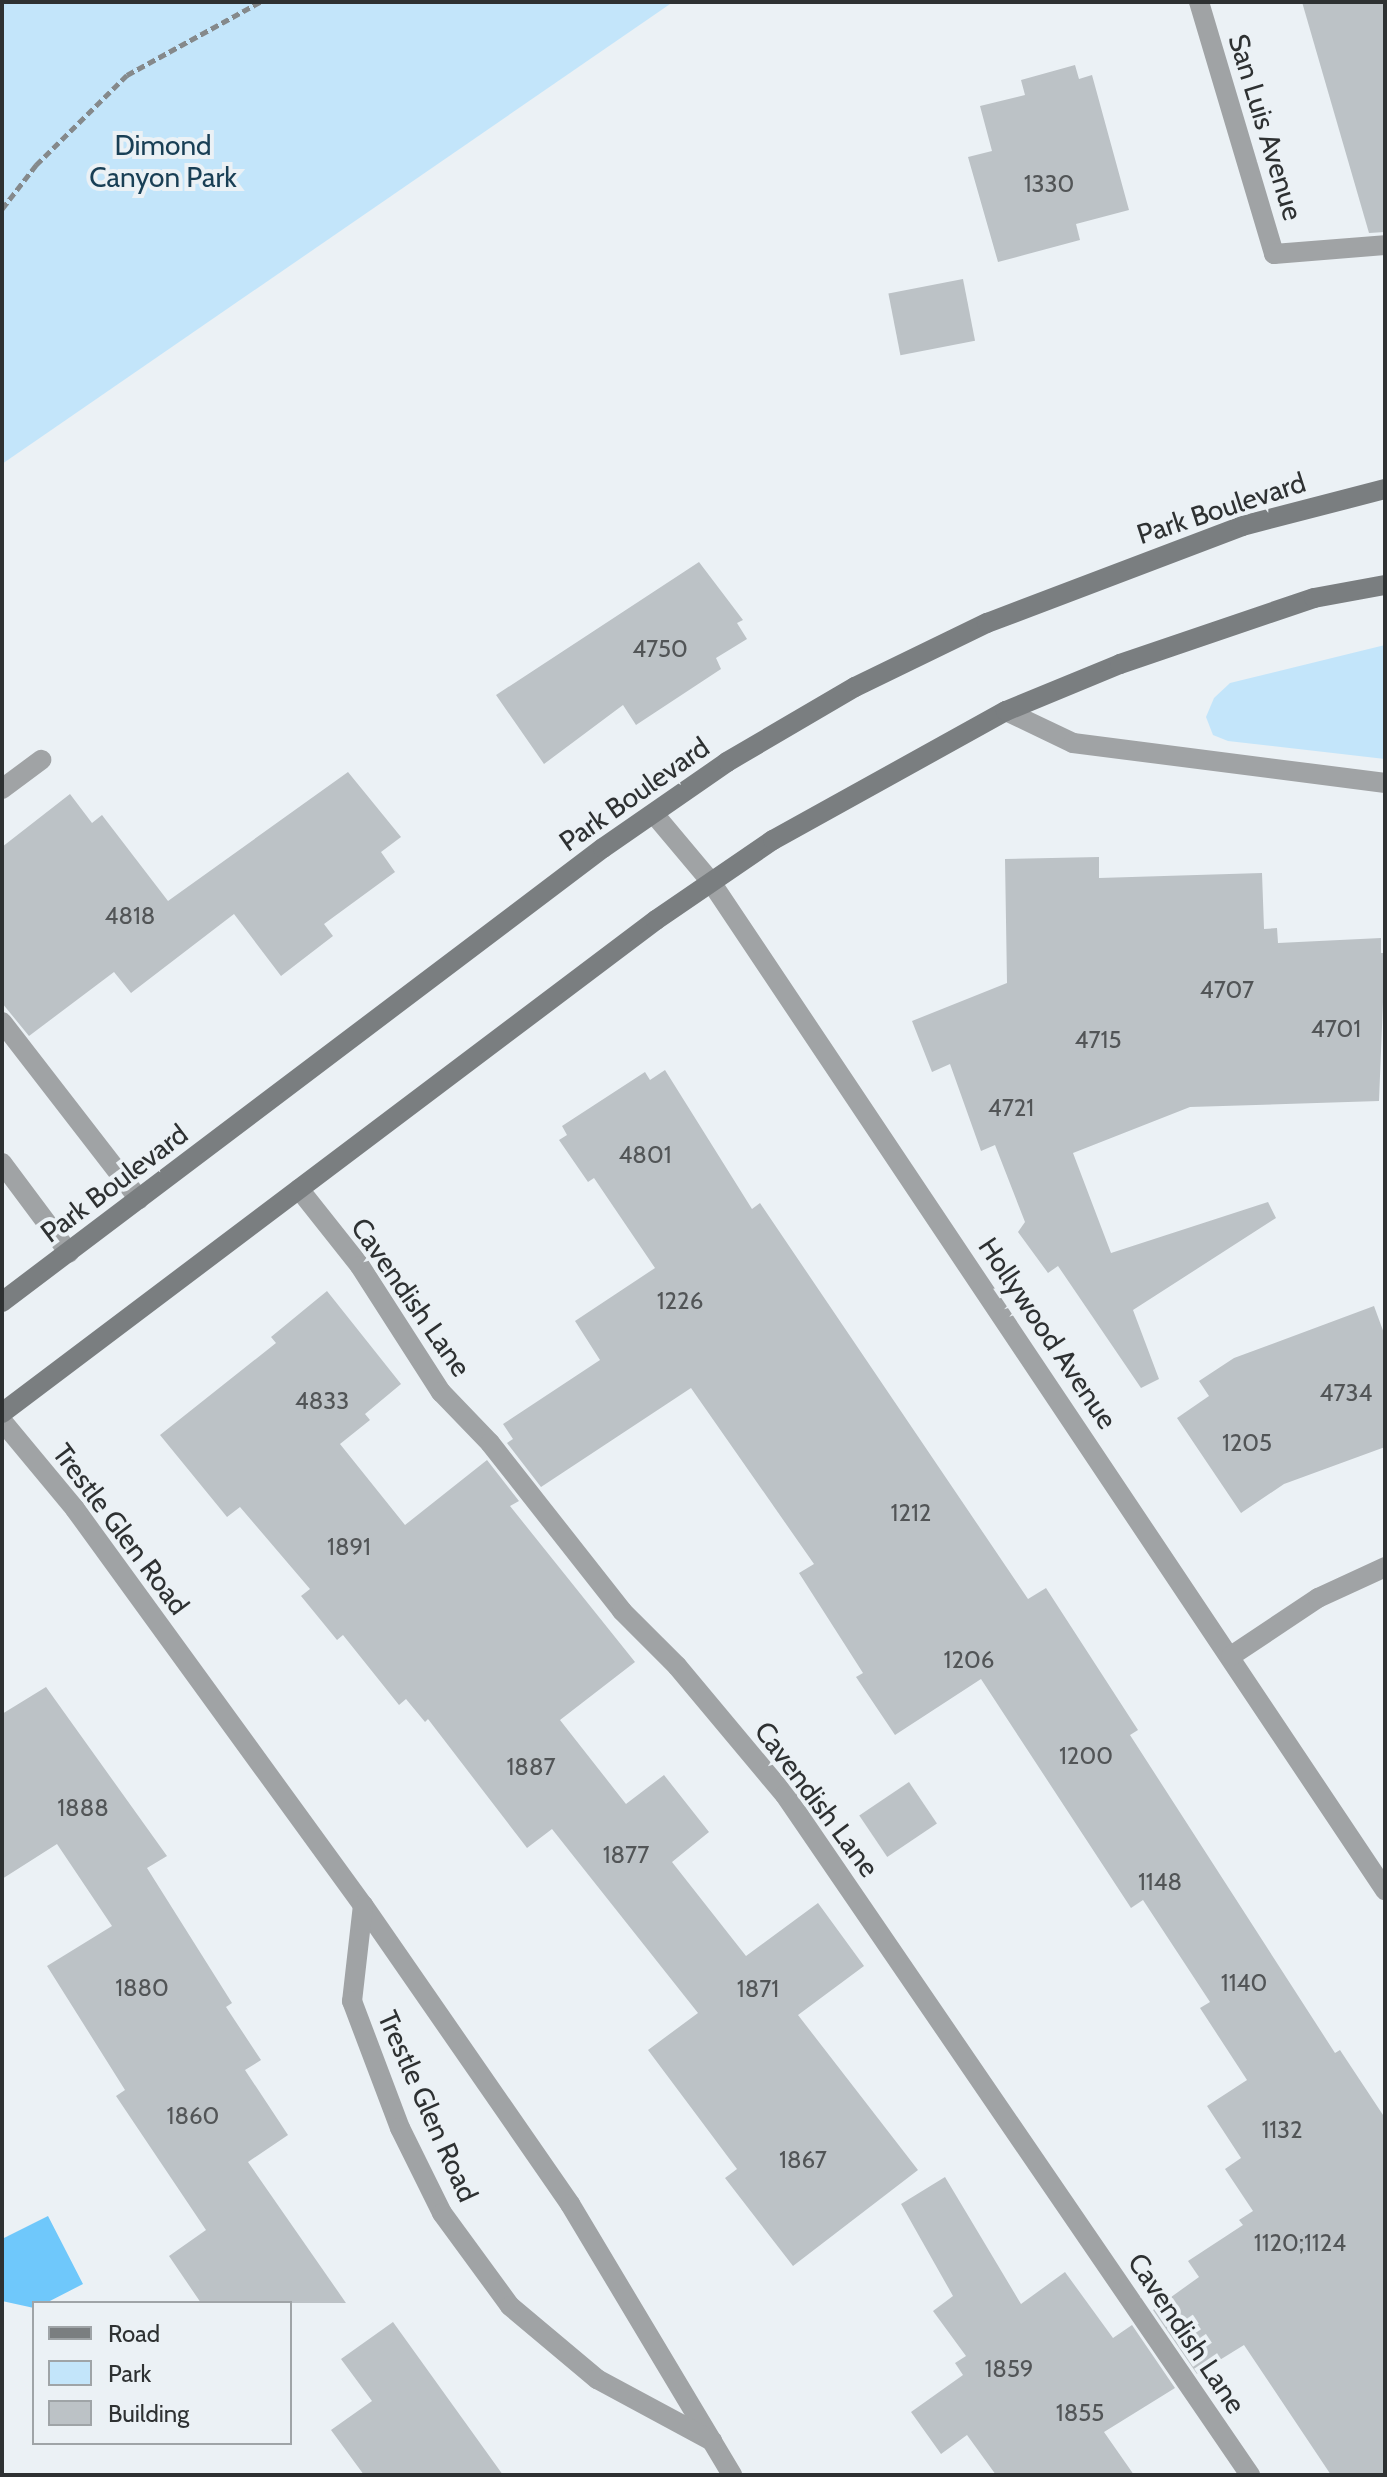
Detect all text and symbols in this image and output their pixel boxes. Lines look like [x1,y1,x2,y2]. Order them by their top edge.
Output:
street label: San Luis Avenue [1222,30,1310,224]
park label: Dimond Canyon Park [89,128,237,194]
house number: 1330 [1024,170,1074,198]
street label: Park Boulevard [1132,465,1310,551]
house number: 4750 [632,635,688,663]
street label: Park Boulevard [553,730,715,858]
house number: 4818 [105,902,155,930]
house number: 4707 [1200,976,1254,1004]
house number: 4701 [1311,1015,1361,1043]
house number: 4715 [1075,1026,1121,1054]
house number: 4721 [988,1094,1034,1122]
street label: Park Boulevard [34,1117,194,1249]
house number: 4801 [619,1141,671,1169]
street label: Cavendish Lane [344,1211,478,1383]
street label: Hollywood Avenue [972,1231,1124,1435]
house number: 1226 [657,1287,703,1315]
house number: 4734 [1320,1379,1372,1407]
house number: 4833 [295,1387,349,1415]
house number: 1205 [1222,1429,1272,1457]
street label: Trestle Glen Road [46,1437,196,1621]
house number: 1212 [891,1499,931,1527]
house number: 1891 [327,1533,371,1561]
house number: 1206 [944,1646,994,1674]
street label: Cavendish Lane [748,1715,886,1883]
house number: 1200 [1059,1742,1113,1770]
house number: 1887 [507,1753,555,1781]
house number: 1888 [57,1794,109,1822]
house number: 1877 [603,1841,649,1869]
house number: 1148 [1138,1868,1182,1896]
house number: 1140 [1221,1969,1267,1997]
house number: 1880 [115,1974,169,2002]
house number: 1871 [737,1975,779,2003]
street label: Trestle Glen Road [371,2005,485,2207]
house number: 1860 [167,2102,219,2130]
house number: 1132 [1261,2116,1303,2144]
house number: 1867 [779,2146,827,2174]
house number: 1120;1124 [1254,2229,1346,2257]
street label: Cavendish Lane [1121,2247,1253,2419]
legend [32,2301,292,2445]
text: Road [108,2319,160,2348]
house number: 1859 [985,2355,1033,2383]
text: Park [108,2359,151,2388]
text: Building [108,2399,189,2428]
house number: 1855 [1056,2399,1104,2427]

